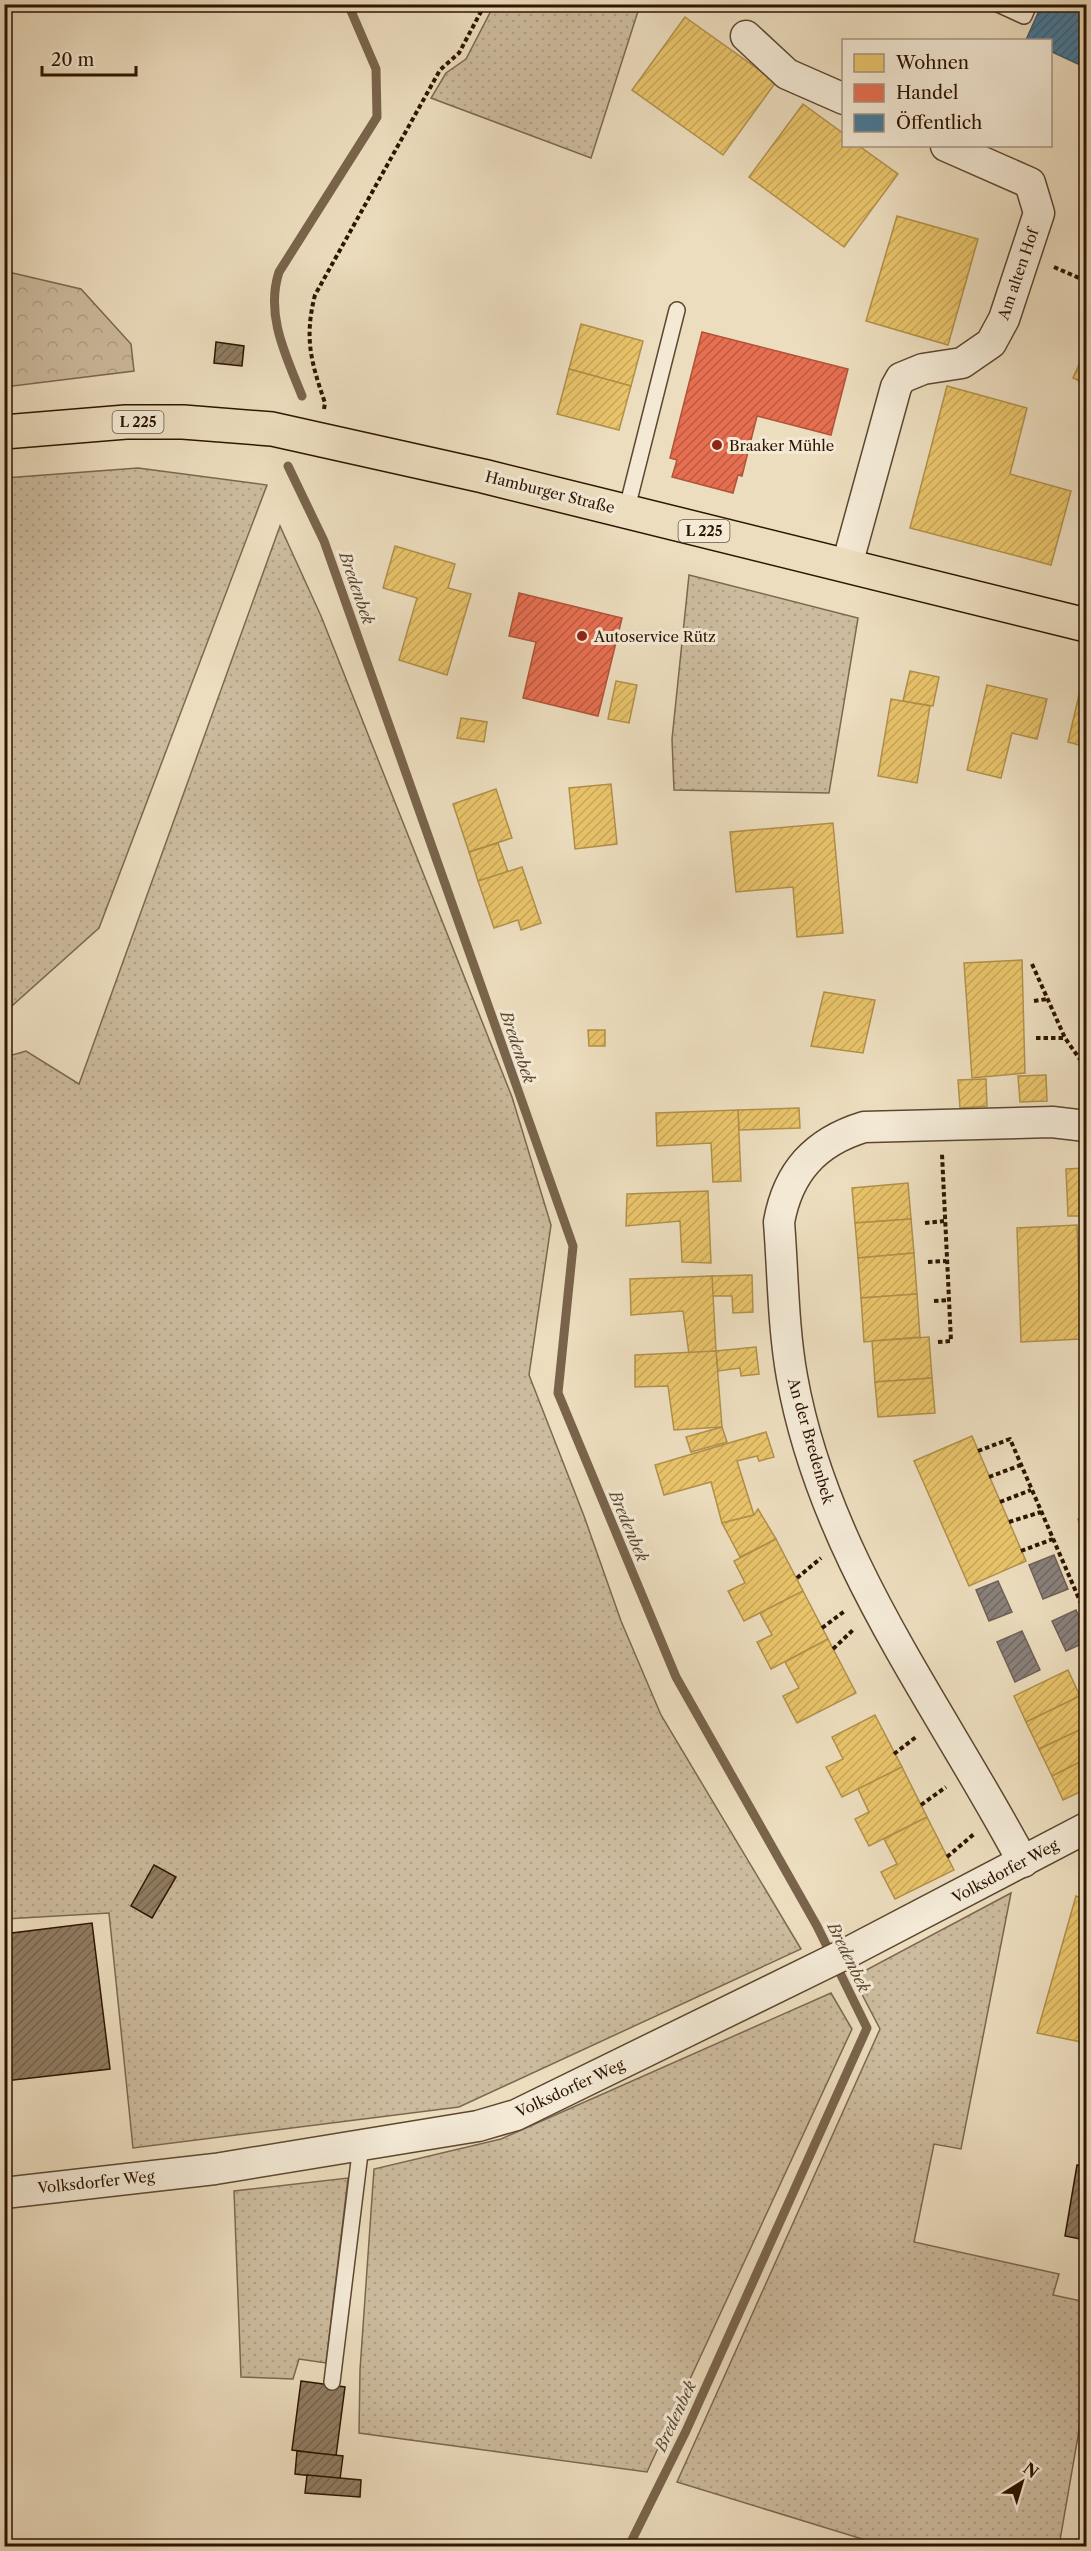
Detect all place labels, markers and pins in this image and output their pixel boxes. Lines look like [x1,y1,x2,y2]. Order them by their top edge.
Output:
place label: Braaker Mühle [729,436,834,455]
marker: Braaker Mühle [710,438,724,452]
place label: Autoservice Rütz [593,627,716,646]
marker: Autoservice Rütz [575,629,589,643]

